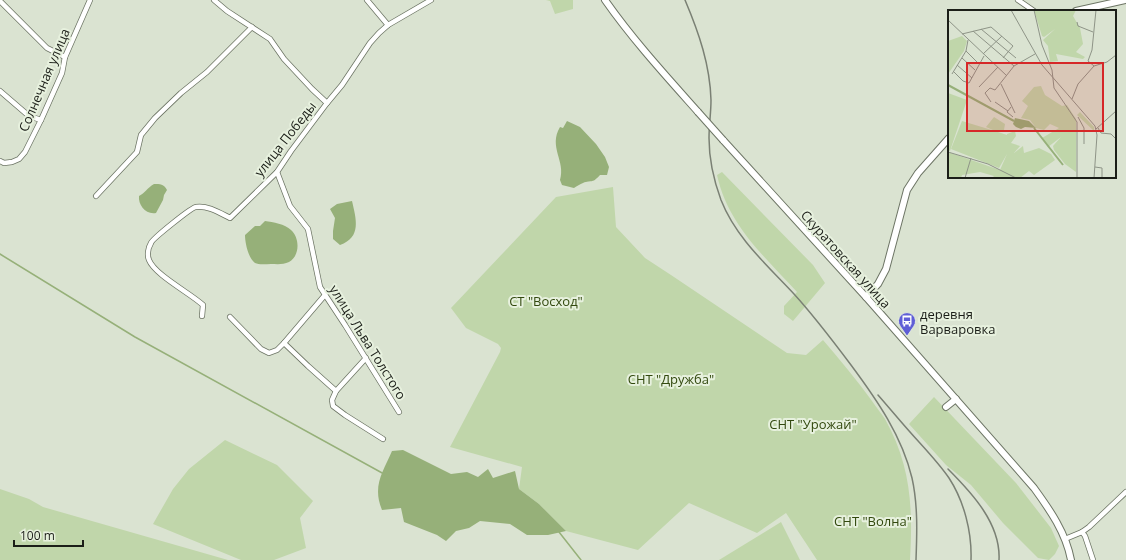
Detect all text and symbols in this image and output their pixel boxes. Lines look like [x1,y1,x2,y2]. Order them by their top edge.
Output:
inset map [948,10,1116,178]
street label: Солнечная улица [14,26,74,134]
street label: улица Победы [250,98,320,180]
street label: Скуратовская улица [797,206,895,312]
street label: улица Льва Толстого [325,281,411,403]
park label: СТ "Восход" [509,292,583,310]
place label: деревня Варваровка [920,305,995,338]
bus stop icon: деревня Варваровка [897,311,917,336]
park label: СНТ "Дружба" [628,370,714,388]
park label: СНТ "Урожай" [769,415,857,433]
park label: СНТ "Волна" [834,512,912,530]
scale bar [14,522,83,548]
text: 100 m [20,527,55,544]

